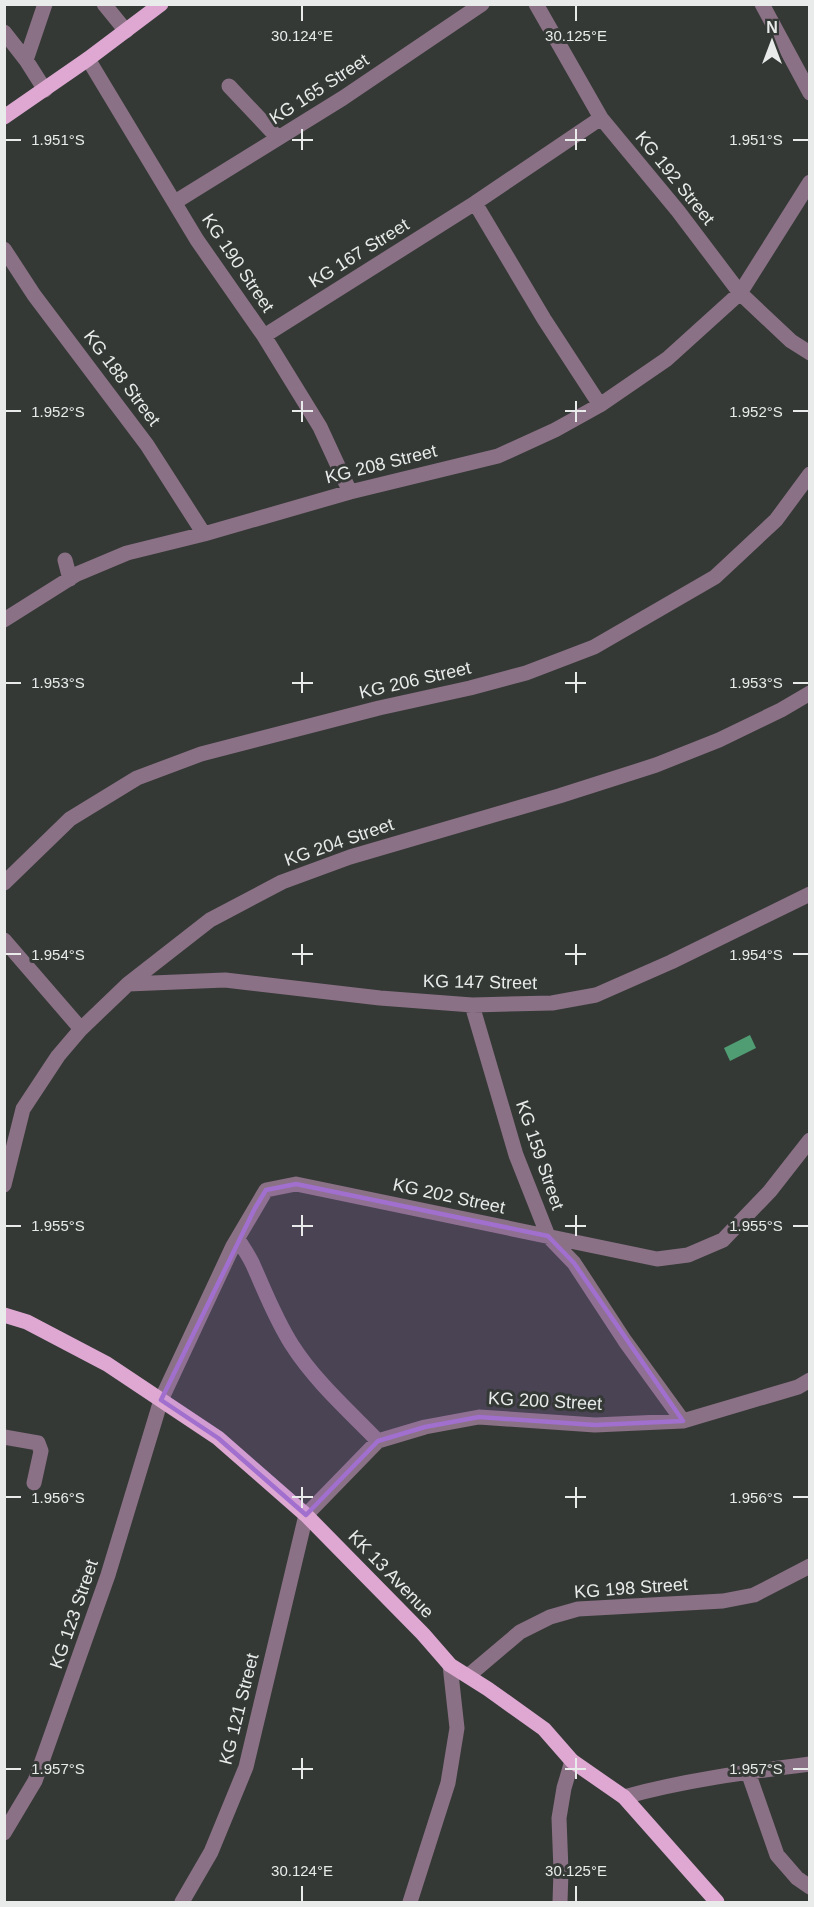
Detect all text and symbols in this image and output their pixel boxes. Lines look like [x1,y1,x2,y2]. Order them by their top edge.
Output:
north arrow [742,12,802,72]
text: N [766,19,778,36]
text: 30.124°E [271,27,333,44]
text: 30.125°E [545,27,607,44]
street label: KG 165 Street [266,50,372,128]
street label: KG 192 Street [631,127,719,229]
text: 1.951°S [31,131,85,148]
text: 1.951°S [729,131,783,148]
street label: KG 190 Street [198,210,278,316]
street label: KG 167 Street [305,214,413,292]
street label: KG 188 Street [80,326,164,430]
text: 1.952°S [31,403,85,420]
text: 1.952°S [729,403,783,420]
street label: KG 208 Street [323,440,439,488]
street label: KG 206 Street [357,657,473,703]
text: 1.953°S [31,674,85,691]
text: 1.953°S [729,674,783,691]
street label: KG 204 Street [282,814,396,870]
text: 1.954°S [31,946,85,963]
text: 1.954°S [729,946,783,963]
street label: KG 147 Street [423,971,537,993]
street label: KG 159 Street [512,1098,568,1212]
street label: KG 202 Street [391,1174,507,1218]
text: 1.955°S [31,1217,85,1234]
text: 1.955°S [729,1217,783,1234]
street label: KG 200 Street [488,1388,602,1414]
text: 1.956°S [31,1489,85,1506]
text: 1.956°S [729,1489,783,1506]
street label: KK 13 Avenue [344,1526,438,1622]
street label: KG 123 Street [46,1557,102,1671]
street label: KG 198 Street [573,1574,689,1602]
street label: KG 121 Street [215,1651,263,1767]
text: 1.957°S [31,1760,85,1777]
text: 1.957°S [729,1760,783,1777]
text: 30.124°E [271,1862,333,1879]
text: 30.125°E [545,1862,607,1879]

